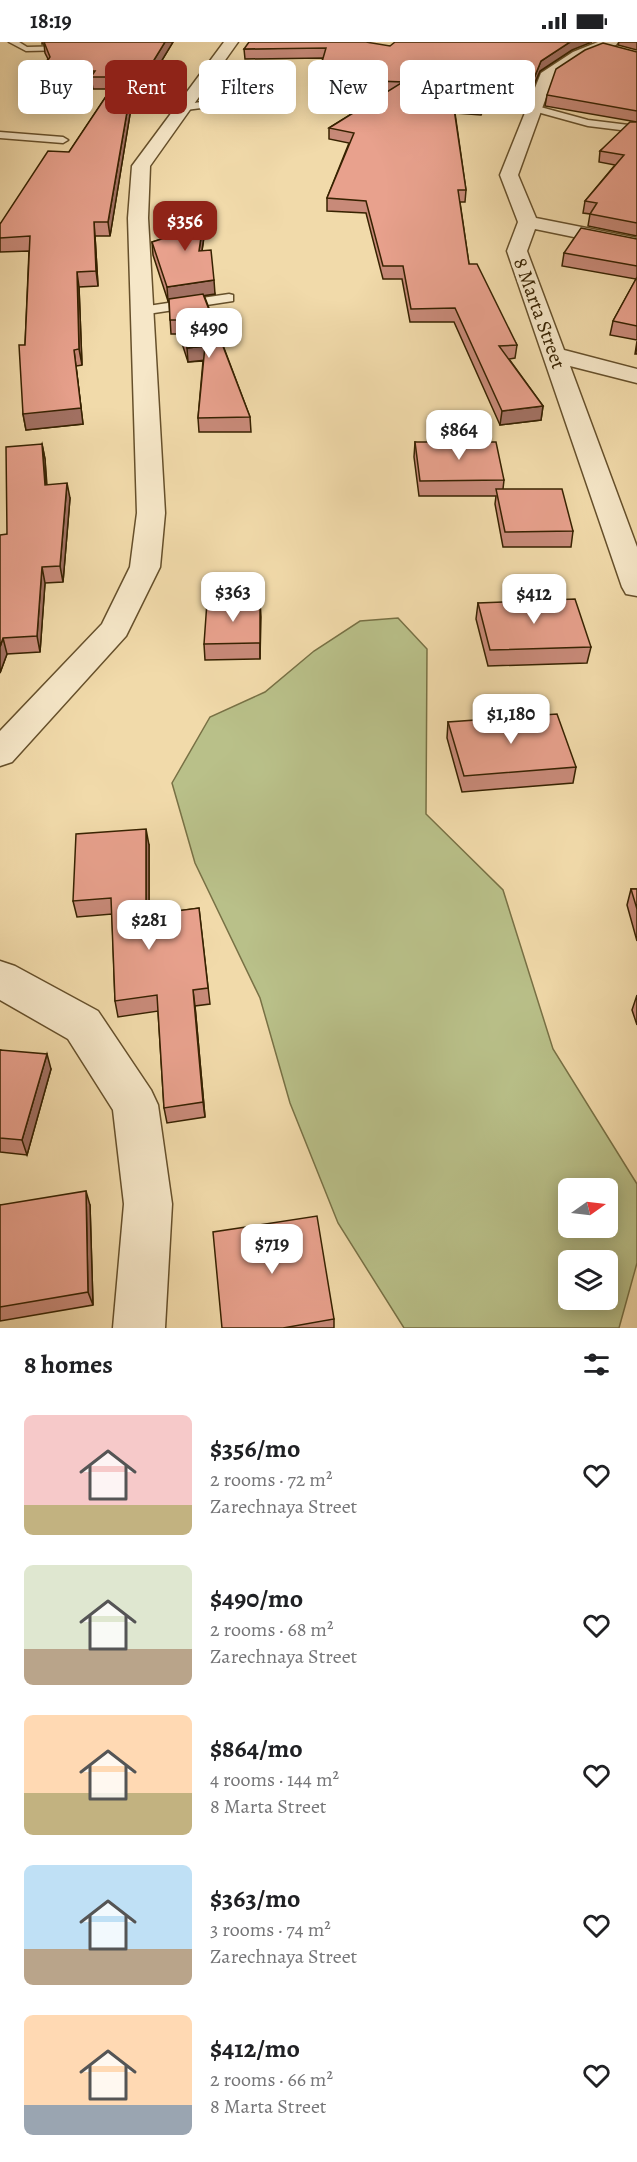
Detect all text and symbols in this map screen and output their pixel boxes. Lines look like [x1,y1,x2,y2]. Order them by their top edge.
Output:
text: 18:19 [30,6,72,36]
chip: Buy [18,60,93,114]
chip: Rent [105,60,187,114]
chip: Filters [199,60,296,114]
chip: New [308,60,388,114]
chip: Apartment [400,60,535,114]
pin: $356 [149,201,221,252]
text: $356 [167,207,203,234]
street label: 8 Marta Street [507,254,572,373]
pin: $490 [173,308,245,359]
text: $490 [190,314,228,341]
pin: $864 [423,410,495,461]
text: $864 [440,416,478,443]
pin: $363 [197,572,269,623]
pin: $412 [498,574,570,625]
text: $363 [215,578,251,605]
text: $412 [516,580,552,607]
pin: $1,180 [462,694,560,745]
text: $1,180 [487,700,535,727]
pin: $281 [113,900,185,951]
text: $281 [131,906,167,933]
north arrow [558,1178,618,1238]
map controls [558,1178,618,1310]
pin: $719 [236,1224,308,1275]
text: $719 [255,1230,289,1257]
button: layers [558,1250,618,1310]
text: 8 homes [24,1347,113,1382]
icon: filters [580,1348,613,1381]
text: $356/mo [210,1431,300,1466]
icon: home [72,1439,144,1511]
icon: heart [580,1459,613,1492]
text: 2 rooms · 72 m² [210,1466,332,1493]
text: Zarechnaya Street [210,1493,357,1520]
text: $490/mo [210,1581,303,1616]
icon: home [72,1589,144,1661]
icon: heart [580,1609,613,1642]
text: 2 rooms · 68 m² [210,1616,334,1643]
text: Zarechnaya Street [210,1643,357,1670]
text: $864/mo [210,1731,303,1766]
icon: home [72,1739,144,1811]
icon: heart [580,1759,613,1792]
text: 4 rooms · 144 m² [210,1766,339,1793]
text: 8 Marta Street [210,1793,326,1820]
text: $363/mo [210,1881,300,1916]
icon: home [72,1889,144,1961]
icon: heart [580,1909,613,1942]
text: 3 rooms · 74 m² [210,1916,331,1943]
text: Zarechnaya Street [210,1943,357,1970]
text: $412/mo [210,2031,300,2066]
icon: home [72,2039,144,2111]
icon: heart [580,2059,613,2092]
text: 2 rooms · 66 m² [210,2066,333,2093]
text: 8 Marta Street [210,2093,326,2120]

